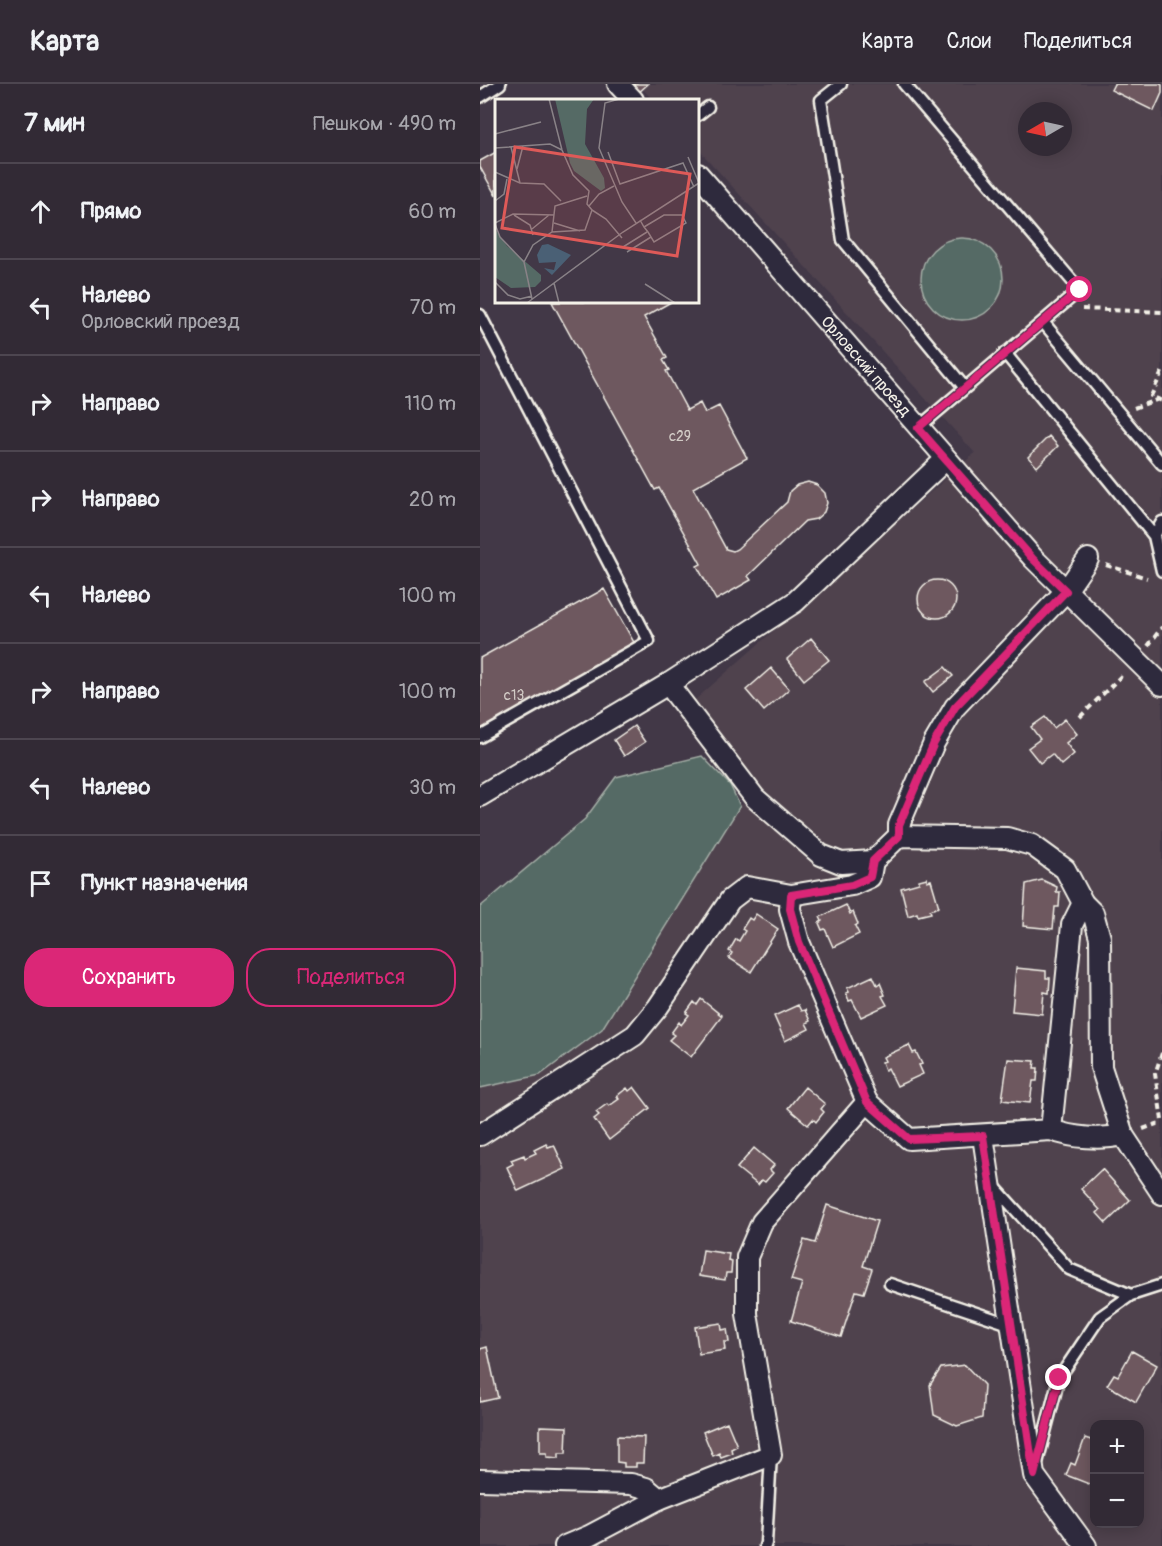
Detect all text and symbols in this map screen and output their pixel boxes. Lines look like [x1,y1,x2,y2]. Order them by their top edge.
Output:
text: Карта [30,24,99,59]
text: Карта [861,28,913,55]
text: Слои [946,28,991,55]
text: Поделиться [1024,28,1132,55]
inset map [495,99,699,303]
north arrow [1018,102,1072,156]
text: 7 мин [24,107,85,139]
text: Пешком · 490 m [313,111,456,136]
icon: ahead [24,195,57,228]
text: Прямо [81,197,141,225]
text: 60 m [409,199,456,224]
route start [1066,276,1092,302]
text: Налево [81,281,150,309]
icon: left [24,291,57,324]
text: 70 m [410,295,456,320]
text: Орловский проезд [81,309,239,334]
street label: Орловский проезд [816,312,915,421]
icon: right [24,387,57,420]
text: Направо [81,389,160,417]
text: 110 m [405,391,456,416]
house number: с29 [669,428,691,445]
icon: right [24,483,57,516]
text: Направо [81,485,160,513]
text: 20 m [409,487,456,512]
icon: left [24,579,57,612]
text: Налево [81,581,150,609]
text: 100 m [399,583,456,608]
icon: right [24,675,57,708]
text: Направо [81,677,160,705]
text: 100 m [399,679,456,704]
house number: с13 [504,687,524,704]
icon: left [24,771,57,804]
text: Налево [81,773,150,801]
text: 30 m [409,775,456,800]
icon: arrive [24,867,57,900]
text: Пункт назначения [81,869,248,897]
button: Сохранить [24,948,234,1007]
button: Поделиться [246,948,456,1007]
route end [1045,1364,1071,1390]
map controls [1090,1420,1144,1528]
button: + [1090,1420,1144,1474]
button: − [1090,1474,1144,1528]

